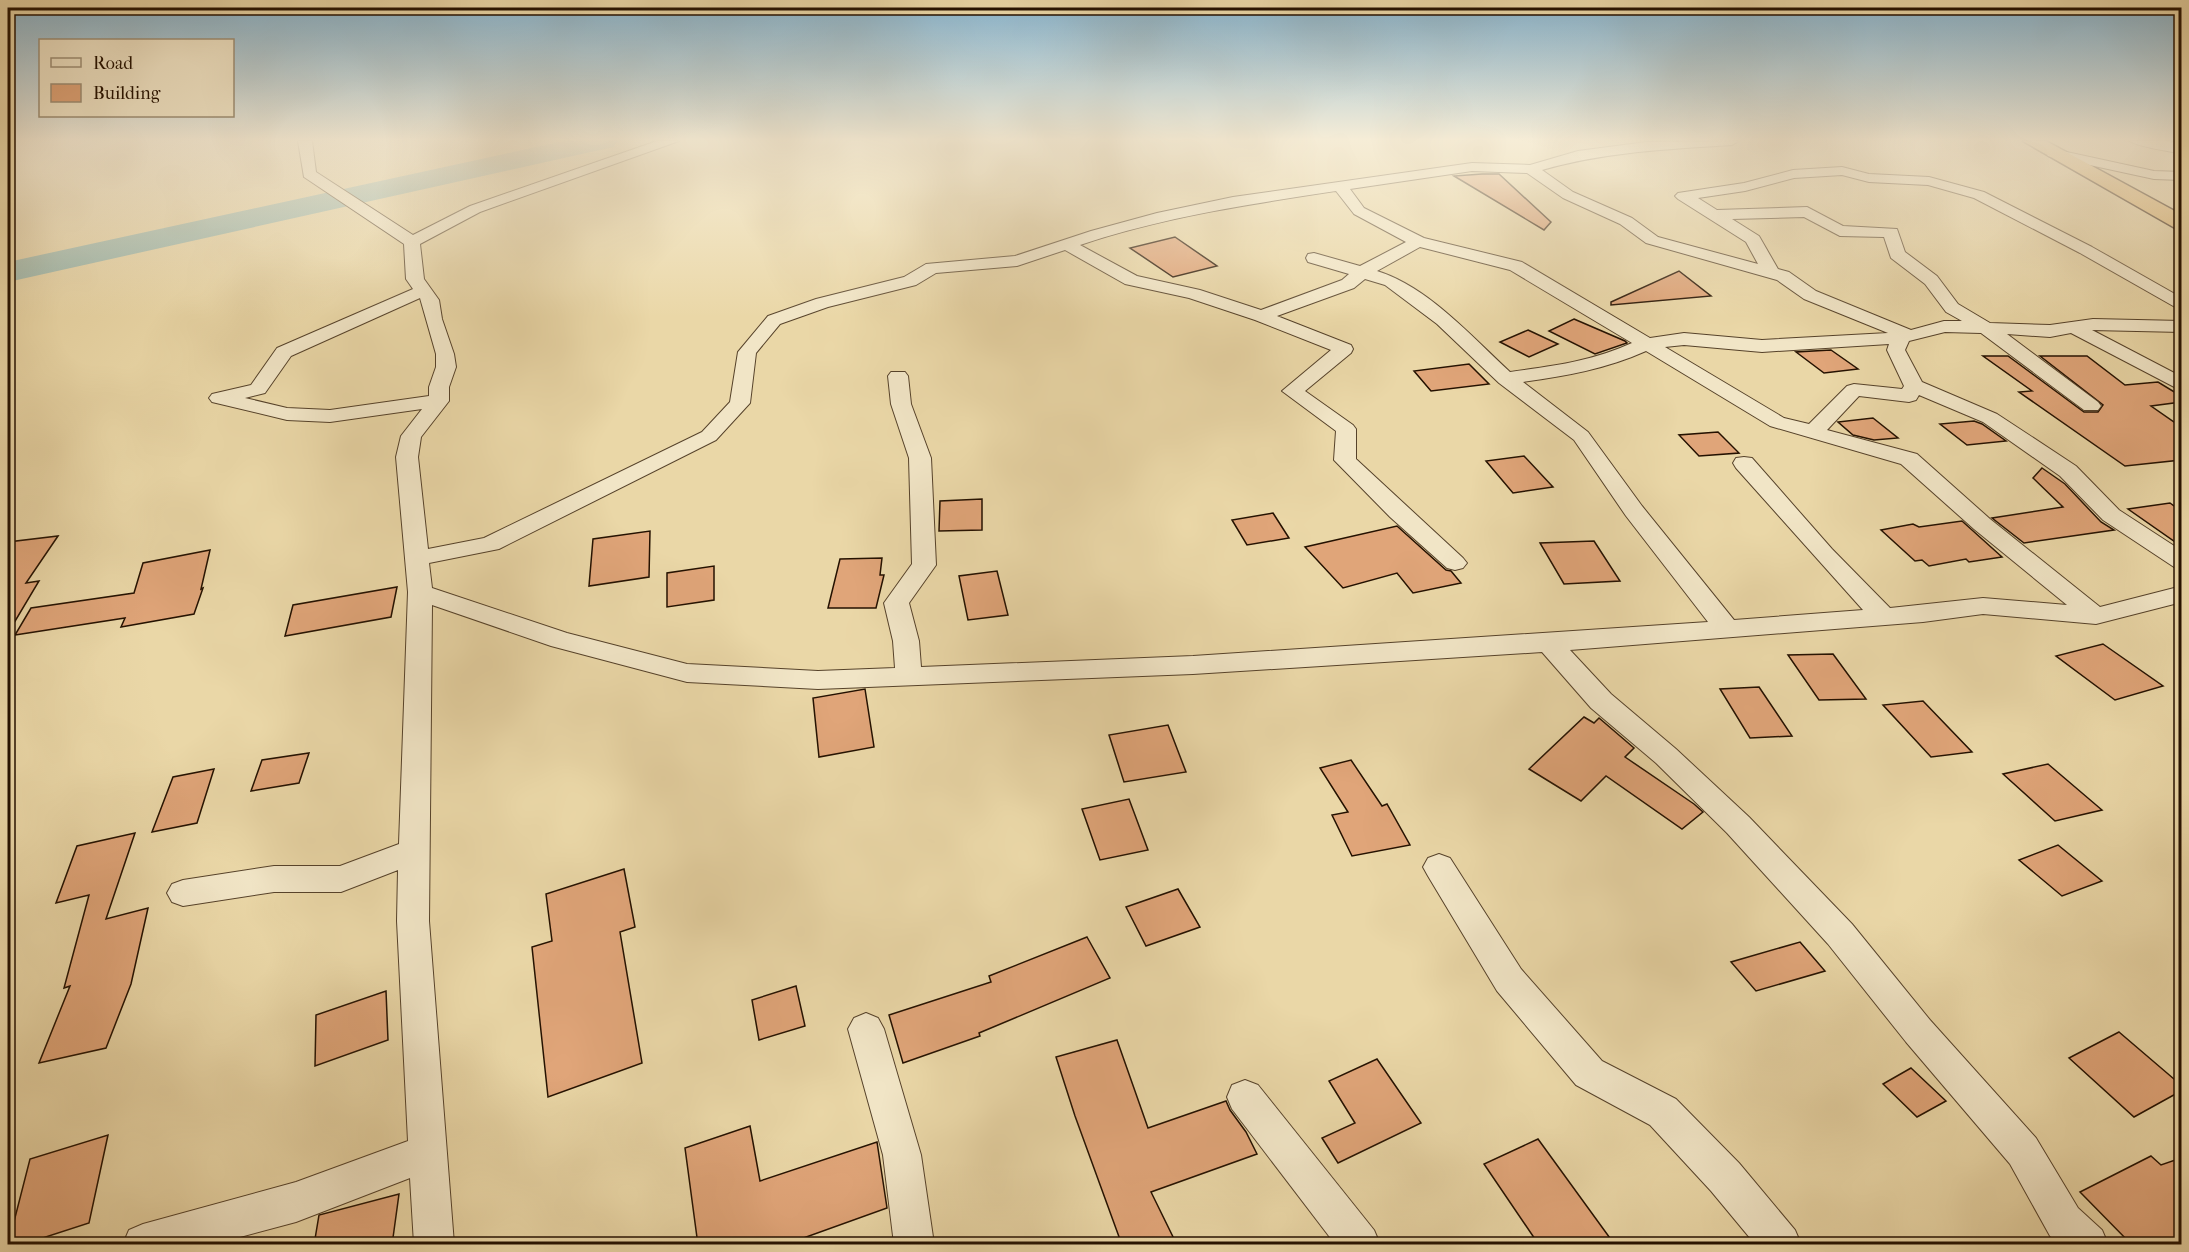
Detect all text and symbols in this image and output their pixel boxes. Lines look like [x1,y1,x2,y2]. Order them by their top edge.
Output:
legend [39,39,234,117]
text: Road [93,53,133,74]
text: Building [93,83,161,104]

